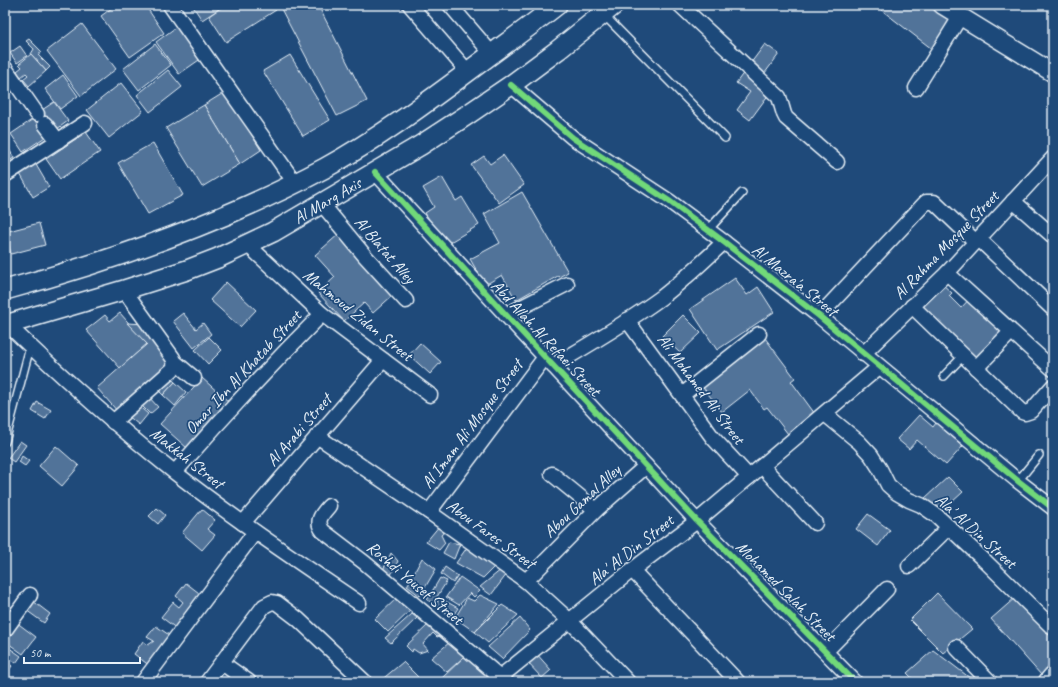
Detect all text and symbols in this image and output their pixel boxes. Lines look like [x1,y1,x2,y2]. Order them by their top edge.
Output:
street label: Al Marg Axis [289,172,366,228]
street label: Al Rahma Mosque Street [889,185,1005,304]
street label: Al Blatat Alley [350,212,421,289]
street label: Al Mazra'a Street [748,239,844,322]
street label: Mahmoud Zidan Street [299,264,419,367]
street label: Abd Allah Al Refaei Street [487,275,607,402]
street label: Omar Ibn Al Khatab Street [180,304,307,438]
street label: Ali Mohamed Ali Street [653,330,751,450]
street label: Al Imam Ali Mosque Street [417,354,529,493]
street label: Al Arabi Street [262,388,338,471]
street label: Makkah Street [146,423,230,495]
street label: Abou Gamal Alley [539,459,626,542]
street label: Ala' Al Din Street [931,489,1023,575]
street label: Abou Fares Street [442,495,541,575]
street label: Ala' Al Din Street [584,509,680,590]
street label: Mohamed Salah Street [731,536,842,647]
street label: Roshdi Yousef Street [363,537,469,631]
scale bar [24,639,140,665]
text: 50 m [30,645,52,661]

